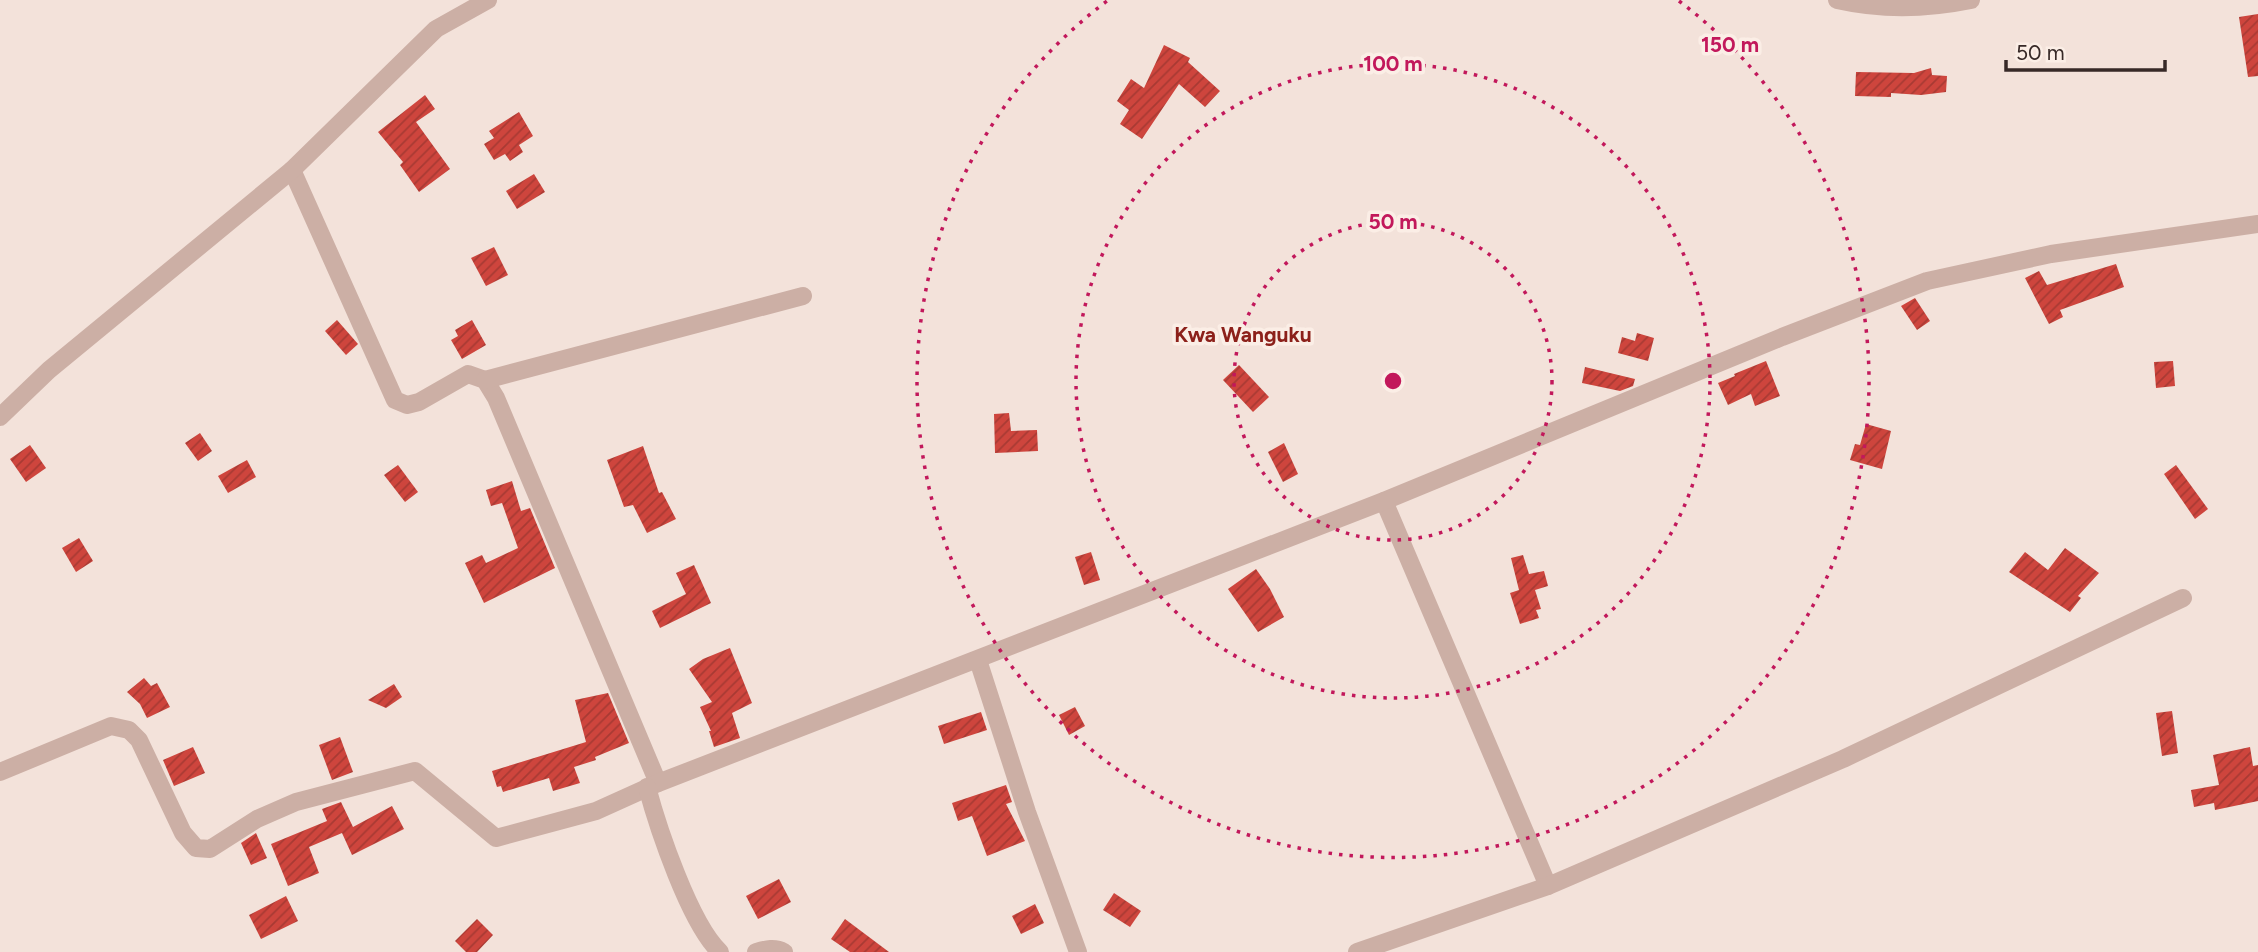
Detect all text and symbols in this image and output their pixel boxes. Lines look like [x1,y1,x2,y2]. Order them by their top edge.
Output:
scale bar [2006,28,2165,72]
text: 150 m [1701,32,1759,57]
text: 50 m [2016,40,2065,65]
text: 100 m [1363,51,1423,76]
text: 50 m [1368,209,1418,234]
district label: Kwa Wanguku [1174,322,1312,347]
centre of rings [1381,369,1405,393]

